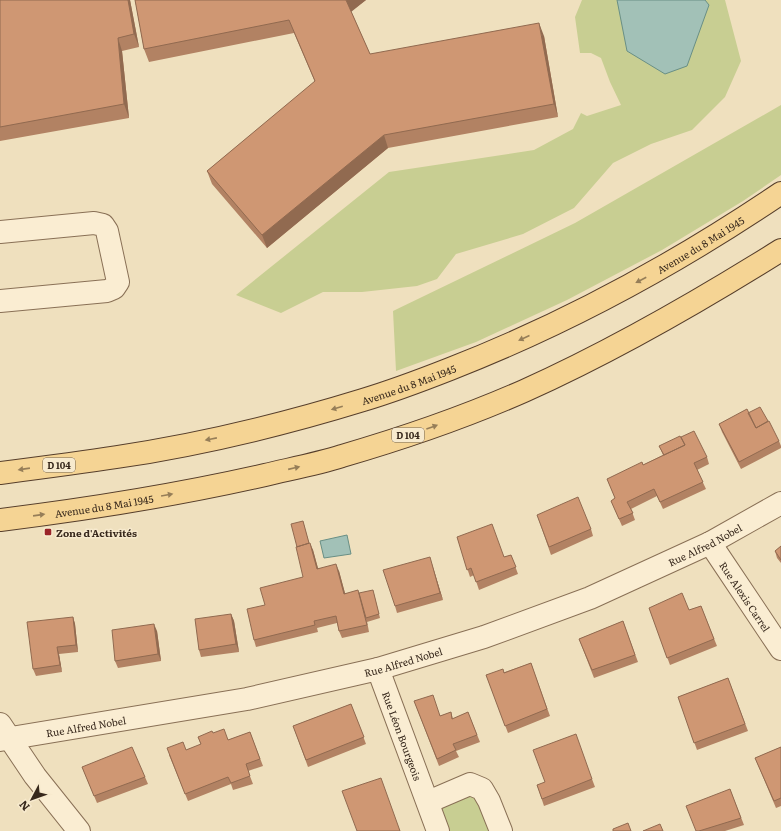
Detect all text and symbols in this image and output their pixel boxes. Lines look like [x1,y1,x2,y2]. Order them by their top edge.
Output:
street label: Avenue du 8 Mai 1945 [654,212,747,276]
one-way arrow [635,277,646,283]
one-way arrow [519,335,530,341]
street label: Avenue du 8 Mai 1945 [359,360,458,408]
one-way arrow [331,405,343,411]
one-way arrow [427,424,439,430]
road number: D 104 [392,428,424,442]
one-way arrow [205,436,217,442]
road number: D 104 [43,458,75,472]
one-way arrow [288,465,300,471]
one-way arrow [18,466,30,473]
street label: Avenue du 8 Mai 1945 [54,490,154,520]
one-way arrow [161,491,173,497]
one-way arrow [33,512,45,518]
street label: Rue Alfred Nobel [665,519,745,569]
place label: Zone d'Activités [56,525,137,540]
marker: Zone d'Activités [43,527,53,537]
street label: Rue Alexis Carrel [717,558,775,635]
street label: Rue Alfred Nobel [362,642,445,679]
street label: Rue Léon Bourgeois [379,689,426,783]
street label: Rue Alfred Nobel [45,712,128,740]
north arrow [12,779,52,819]
text: N [15,797,33,815]

